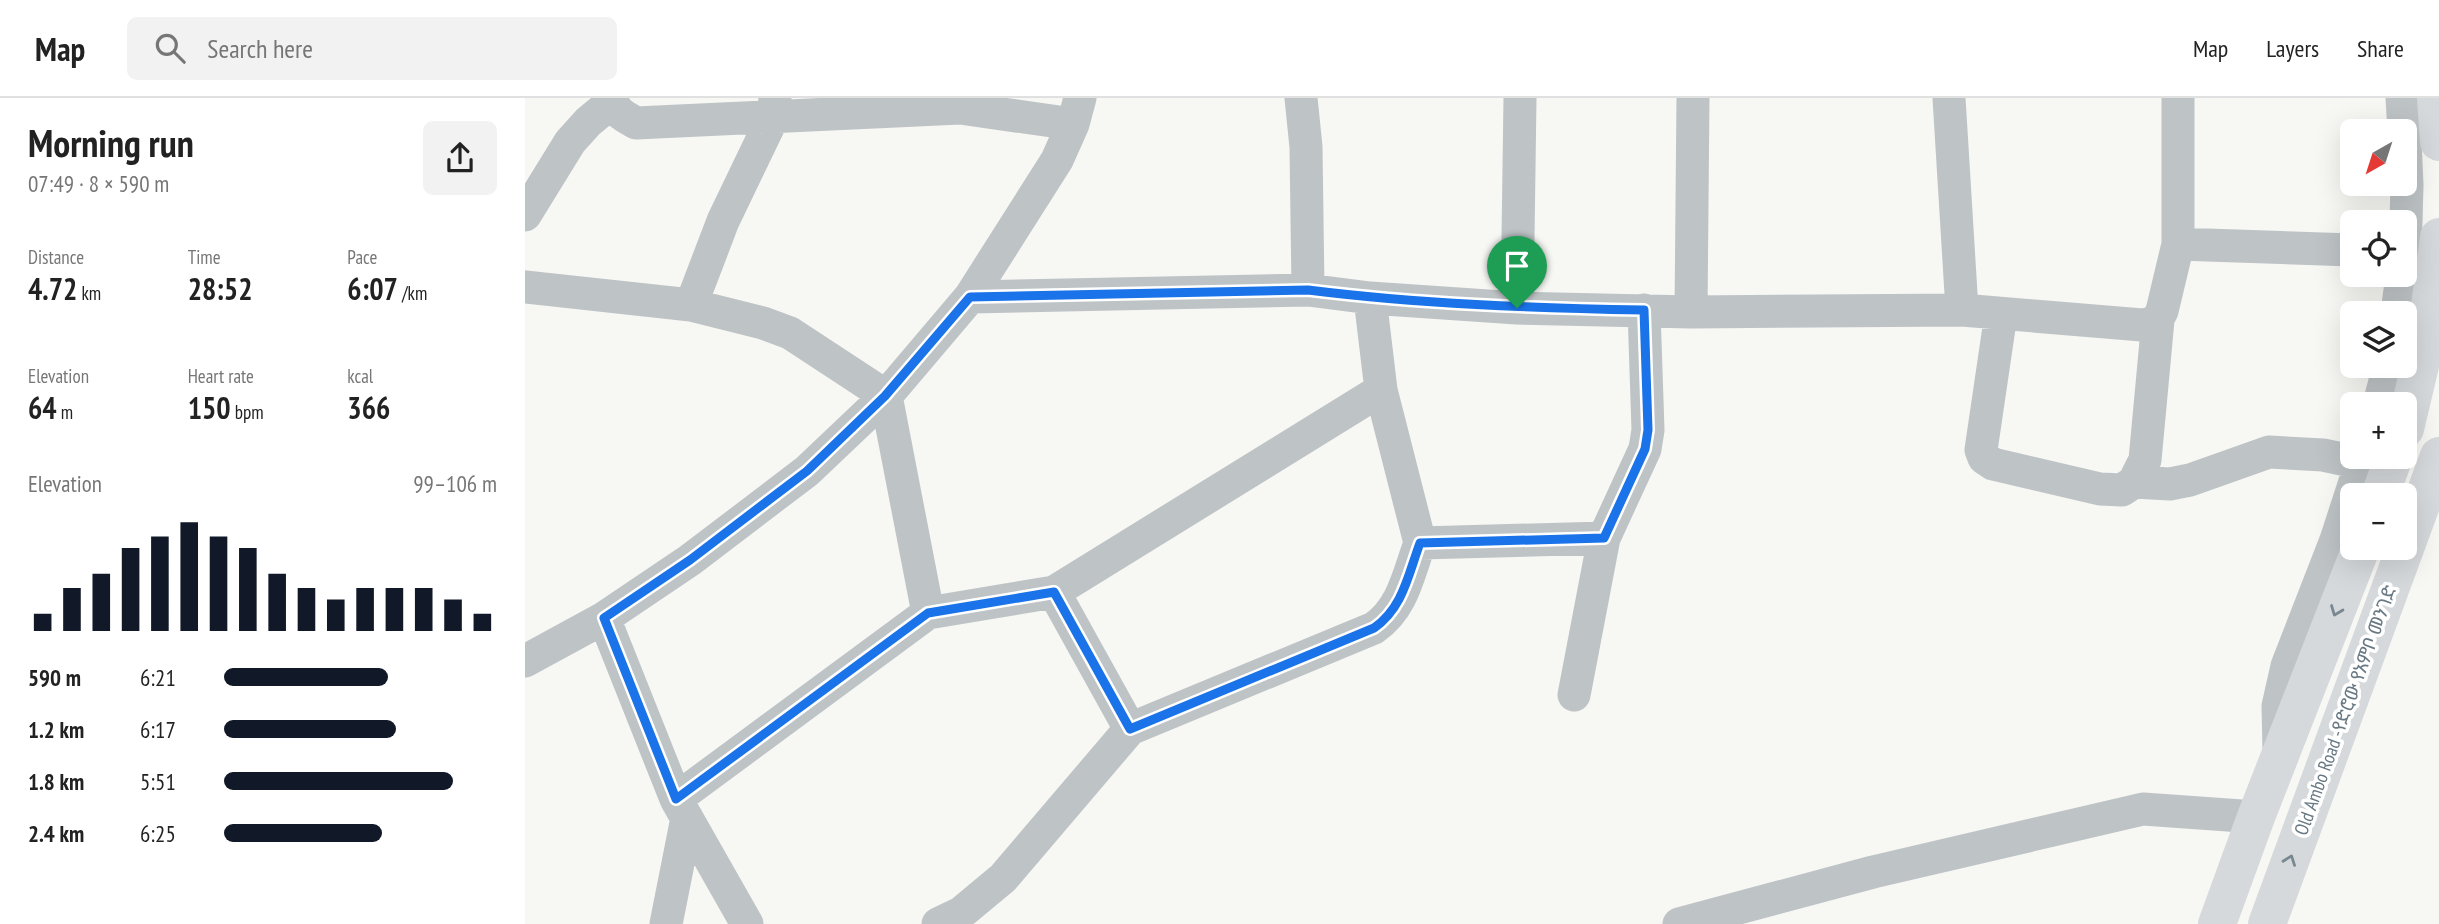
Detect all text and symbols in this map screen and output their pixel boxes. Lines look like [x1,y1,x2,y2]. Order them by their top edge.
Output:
search box [127,17,617,80]
text: Map [35,27,85,70]
icon: search [151,29,189,67]
text: Search here [207,32,313,65]
text: Map [2193,33,2228,64]
text: Layers [2266,33,2319,64]
text: Share [2357,33,2404,64]
text: Morning run [28,118,194,167]
north arrow [2340,119,2417,196]
map controls [2340,119,2417,560]
button: share [423,121,497,195]
text: 07:49 · 8 × 590 m [28,169,169,198]
button: locate [2340,210,2417,287]
pin [1487,236,1547,308]
text: Distance [28,245,84,269]
text: Time [188,245,221,269]
text: Pace [347,245,377,269]
icon: arrive [1498,247,1536,285]
text: 4.72 [28,269,77,308]
text: 28:52 [188,269,253,308]
text: 6:07 [347,269,398,308]
text: km [77,281,101,305]
text: /km [398,281,427,305]
button: layers [2340,301,2417,378]
text: Elevation [28,364,89,388]
text: Heart rate [188,364,254,388]
text: kcal [347,364,373,388]
text: 64 [28,388,57,427]
text: 150 [188,388,231,427]
text: 366 [347,388,390,427]
button: + [2340,392,2417,469]
text: m [57,400,73,424]
text: bpm [231,400,264,424]
text: Elevation [28,469,102,498]
text: 99–106 m [413,469,497,498]
button: − [2340,483,2417,560]
street label: Old Ambo Road -የድሮው የአምቦ መንገድ [2289,581,2402,838]
one-way arrow [2331,605,2345,617]
text: 590 m [28,663,81,692]
text: 6:21 [140,663,176,692]
text: 1.2 km [28,715,84,744]
text: 6:17 [140,715,176,744]
text: 1.8 km [28,767,84,796]
text: 5:51 [140,767,176,796]
text: 2.4 km [28,819,84,848]
text: 6:25 [140,819,176,848]
one-way arrow [2282,854,2296,866]

